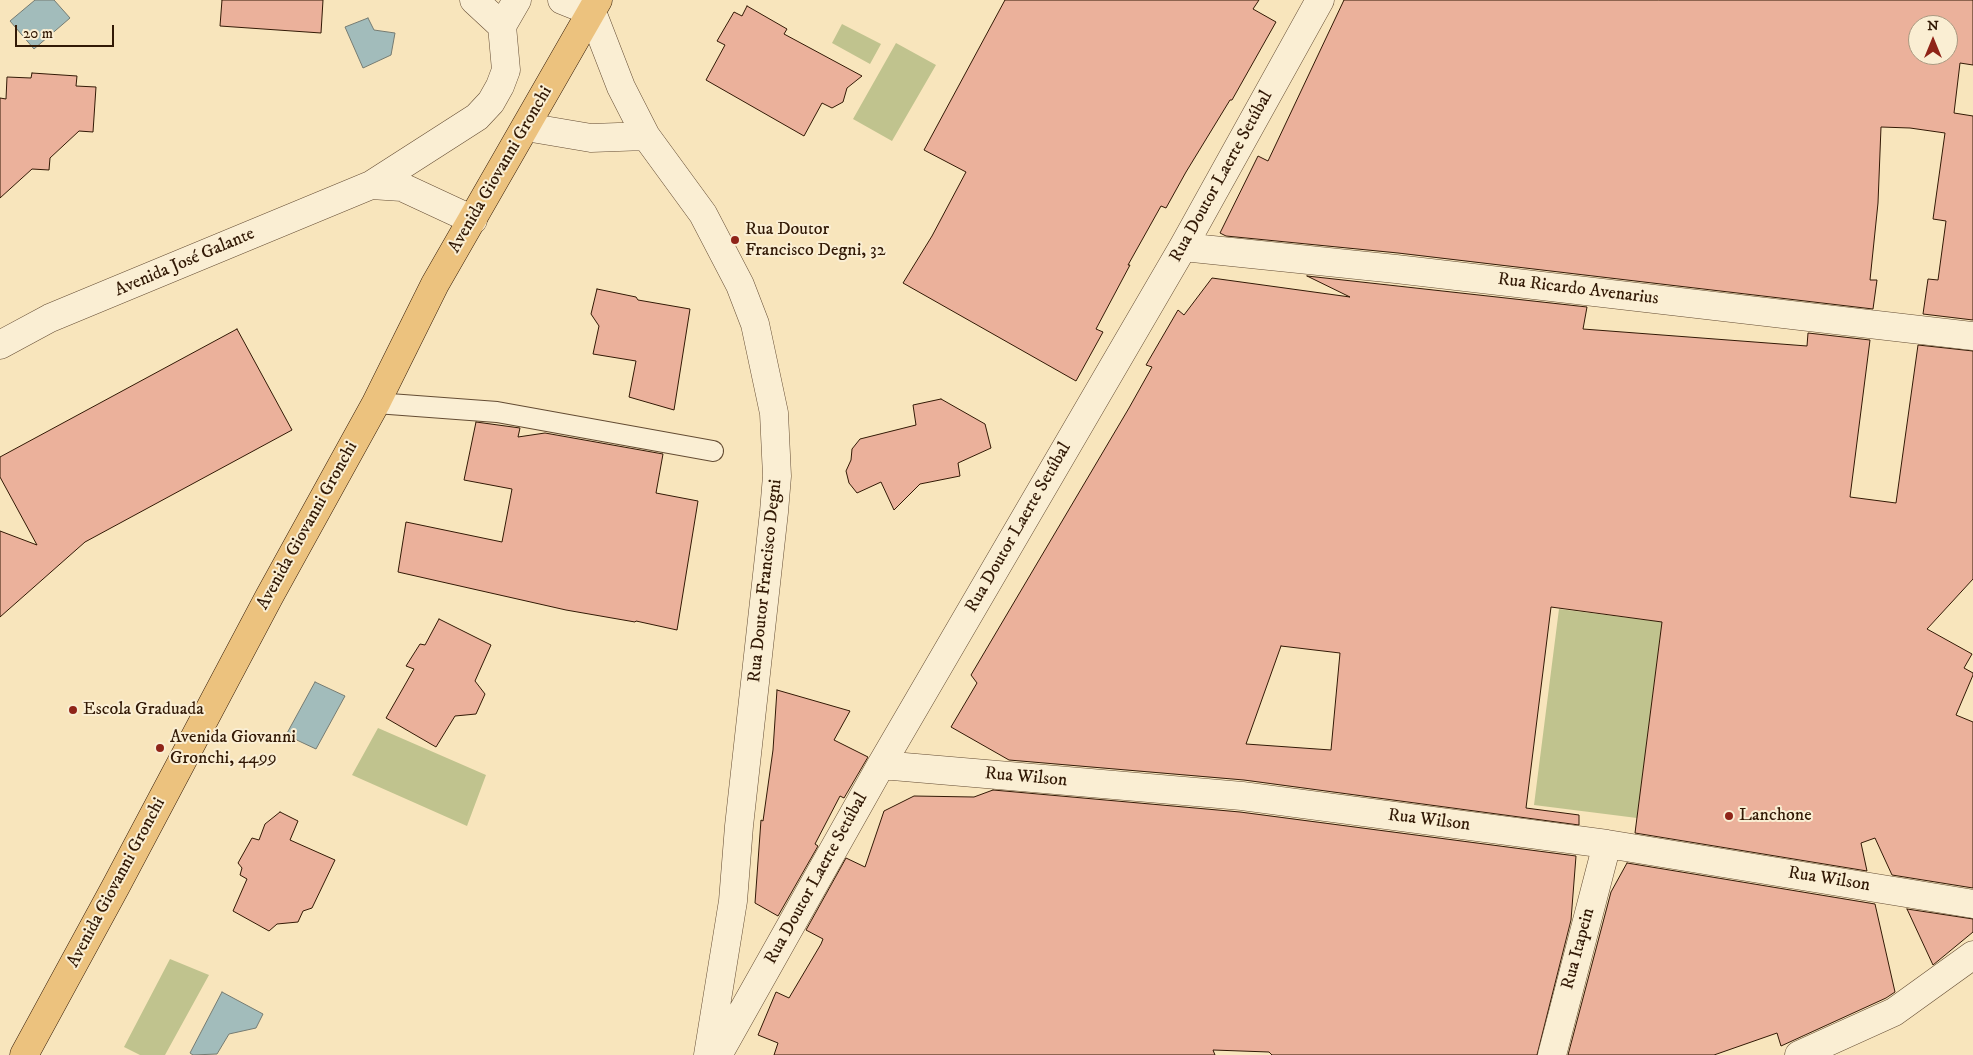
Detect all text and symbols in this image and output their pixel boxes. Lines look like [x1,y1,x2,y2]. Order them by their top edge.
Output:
scale bar [18,15,116,47]
north arrow [1908,15,1958,65]
text: N [1927,17,1939,35]
text: 20 m [23,24,53,43]
street label: Avenida Giovanni Gronchi [444,83,558,257]
street label: Rua Doutor Laerte Setúbal [1166,87,1278,267]
place label: Rua Doutor Francisco Degni, 32 [745,219,886,262]
street label: Avenida José Galante [112,224,258,302]
marker: Rua Doutor Francisco Degni, 32 [729,234,741,246]
street label: Rua Ricardo Avenarius [1496,269,1660,311]
street label: Avenida Giovanni Gronchi [253,438,363,614]
street label: Rua Doutor Laerte Setúbal [961,439,1077,617]
street label: Rua Doutor Francisco Degni [745,478,787,684]
place label: Escola Graduada [83,699,204,721]
marker: Escola Graduada [67,704,79,716]
place label: Avenida Giovanni Gronchi, 4499 [170,727,296,770]
marker: Avenida Giovanni Gronchi, 4499 [154,742,166,754]
street label: Rua Wilson [984,764,1068,792]
street label: Rua Doutor Laerte Setúbal [761,789,873,969]
street label: Avenida Giovanni Gronchi [63,794,171,972]
street label: Rua Wilson [1387,805,1471,837]
place label: Lanchone [1739,805,1812,827]
marker: Lanchone [1723,810,1735,822]
street label: Rua Wilson [1786,863,1872,897]
street label: Rua Itapein [1558,906,1600,992]

